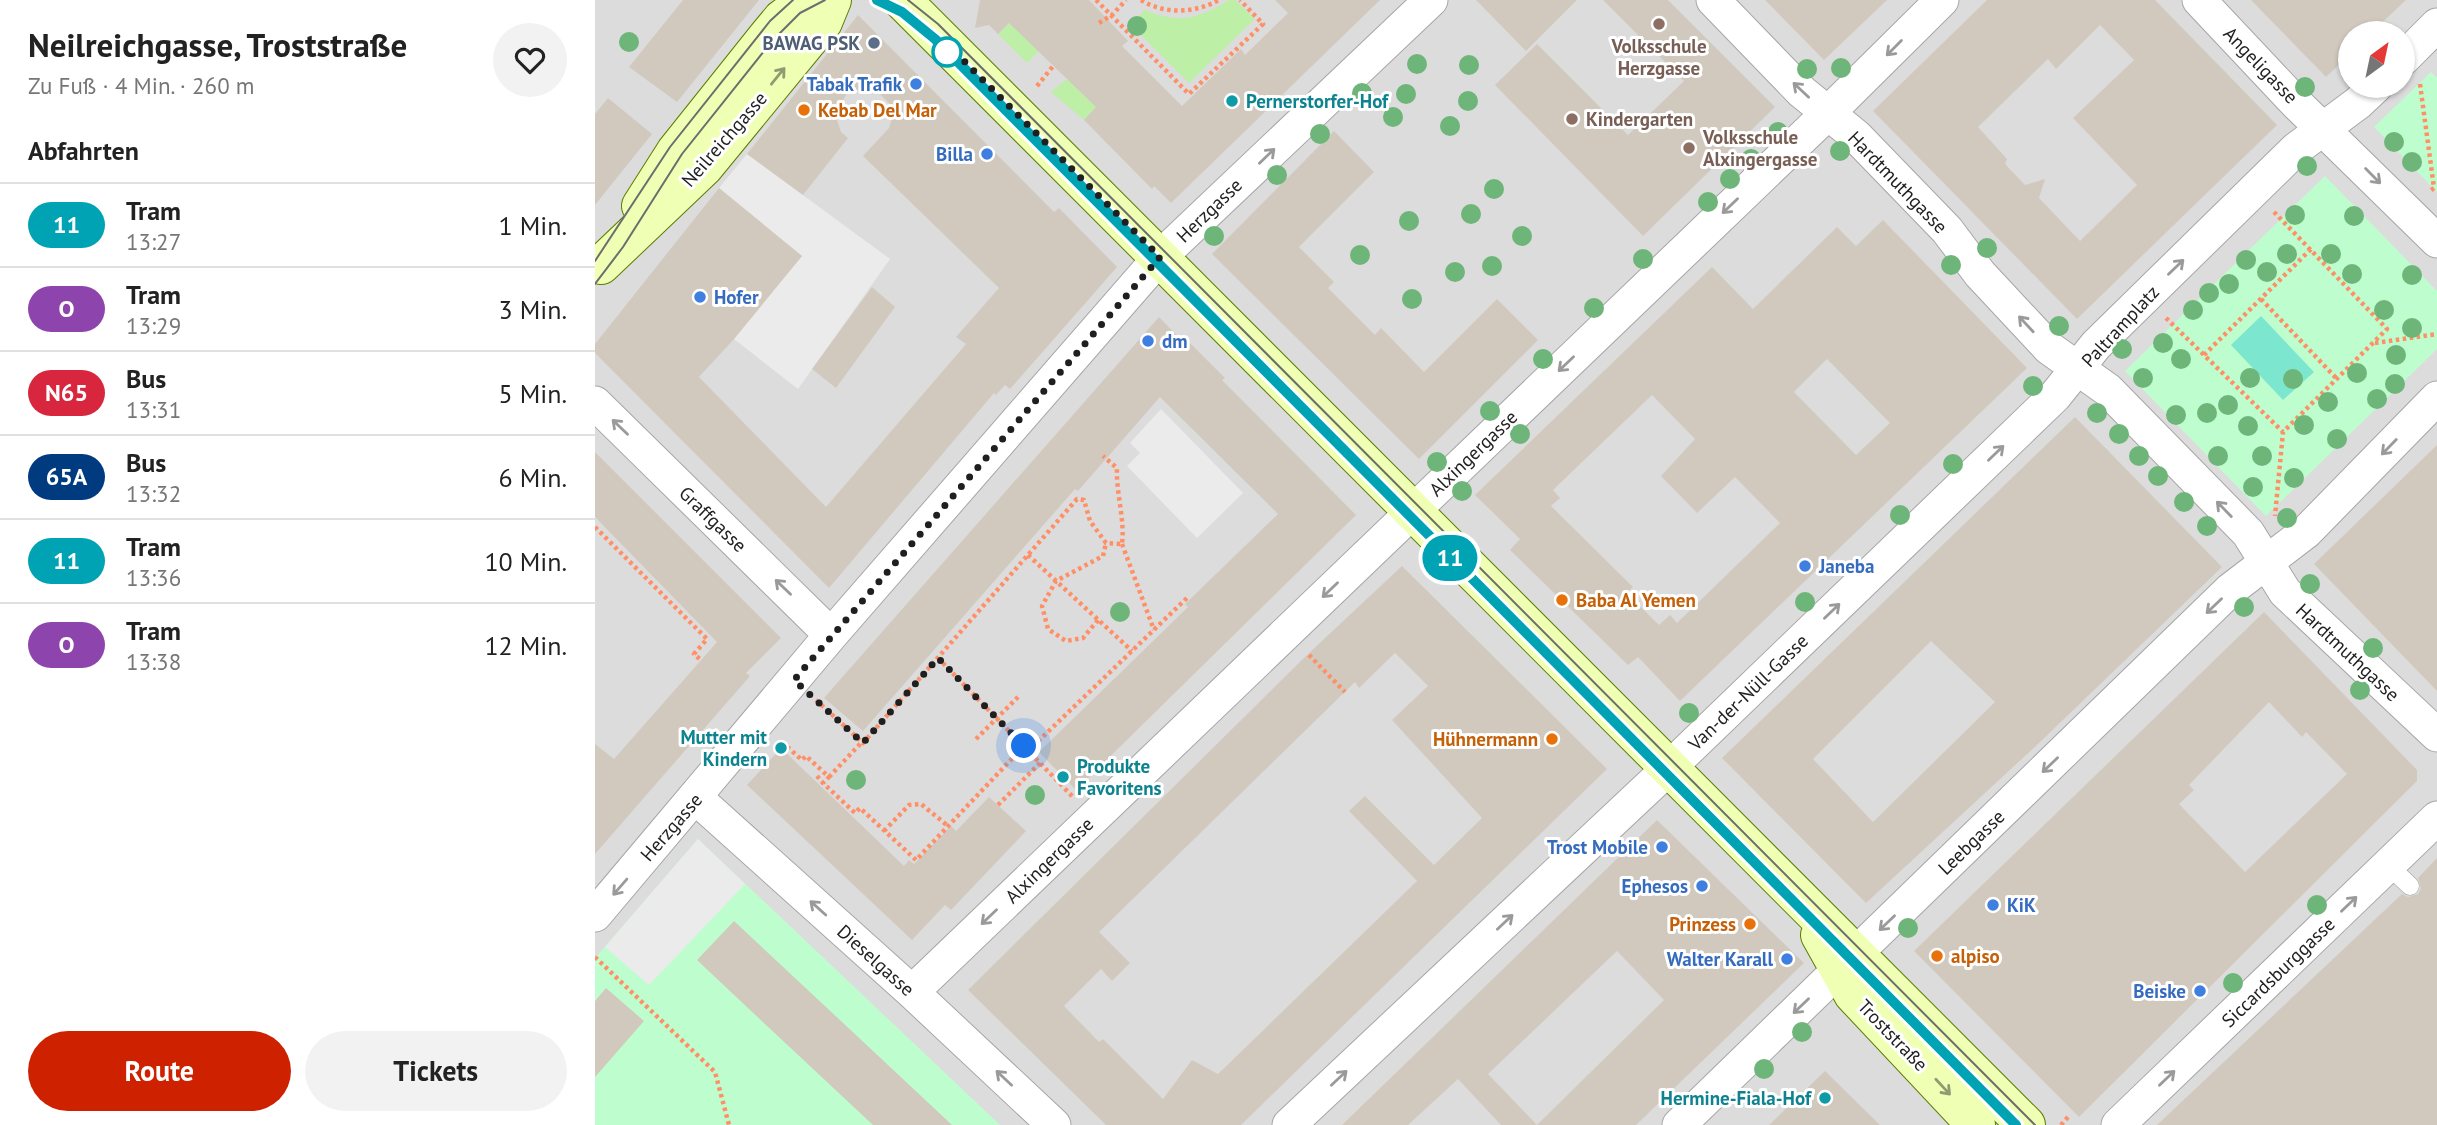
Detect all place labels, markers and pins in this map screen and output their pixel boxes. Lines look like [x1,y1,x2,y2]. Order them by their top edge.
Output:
marker: Volksschule Herzgasse [1651,16,1667,32]
place label: BAWAG PSK [763,31,860,55]
place label: Volksschule Herzgasse [1610,34,1707,80]
marker: BAWAG PSK [866,35,882,51]
unlabelled marker [932,37,962,67]
place label: Tabak Trafik [807,72,903,96]
marker: Tabak Trafik [908,76,924,92]
place label: Pernerstorfer-Hof [1246,89,1390,113]
marker: Pernerstorfer-Hof [1224,93,1240,109]
place label: Kebab Del Mar [818,98,937,122]
marker: Kebab Del Mar [796,102,812,118]
place label: Kindergarten [1586,107,1693,131]
marker: Kindergarten [1564,111,1580,127]
place label: Volksschule Alxingergasse [1702,125,1817,171]
marker: Volksschule Alxingergasse [1681,140,1697,156]
place label: Billa [936,142,973,166]
marker: Billa [979,146,995,162]
place label: Hofer [714,285,759,309]
marker: Hofer [692,289,708,305]
place label: dm [1162,329,1188,353]
marker: dm [1140,333,1156,349]
place label: Janeba [1818,554,1874,578]
marker: Janeba [1797,558,1813,574]
place label: Baba Al Yemen [1576,588,1696,612]
marker: Baba Al Yemen [1554,592,1570,608]
place label: Mutter mit Kindern [680,725,767,771]
place label: Hühnermann [1433,727,1538,751]
marker: Hühnermann [1544,731,1560,747]
marker: Mutter mit Kindern [773,740,789,756]
place label: Produkte Favoritens [1077,754,1162,800]
marker: Produkte Favoritens [1055,769,1071,785]
place label: Trost Mobile [1547,835,1648,859]
marker: Trost Mobile [1654,839,1670,855]
place label: Ephesos [1622,874,1688,898]
marker: Ephesos [1694,878,1710,894]
place label: KiK [2007,893,2036,917]
marker: KiK [1985,897,2001,913]
place label: Prinzess [1669,912,1736,936]
marker: Prinzess [1742,916,1758,932]
place label: alpiso [1951,944,2000,968]
place label: Walter Karall [1667,947,1773,971]
marker: alpiso [1929,948,1945,964]
marker: Walter Karall [1779,951,1795,967]
place label: Beiske [2133,979,2186,1003]
marker: Beiske [2192,983,2208,999]
place label: Hermine-Fiala-Hof [1661,1086,1813,1110]
marker: Hermine-Fiala-Hof [1817,1090,1833,1106]

